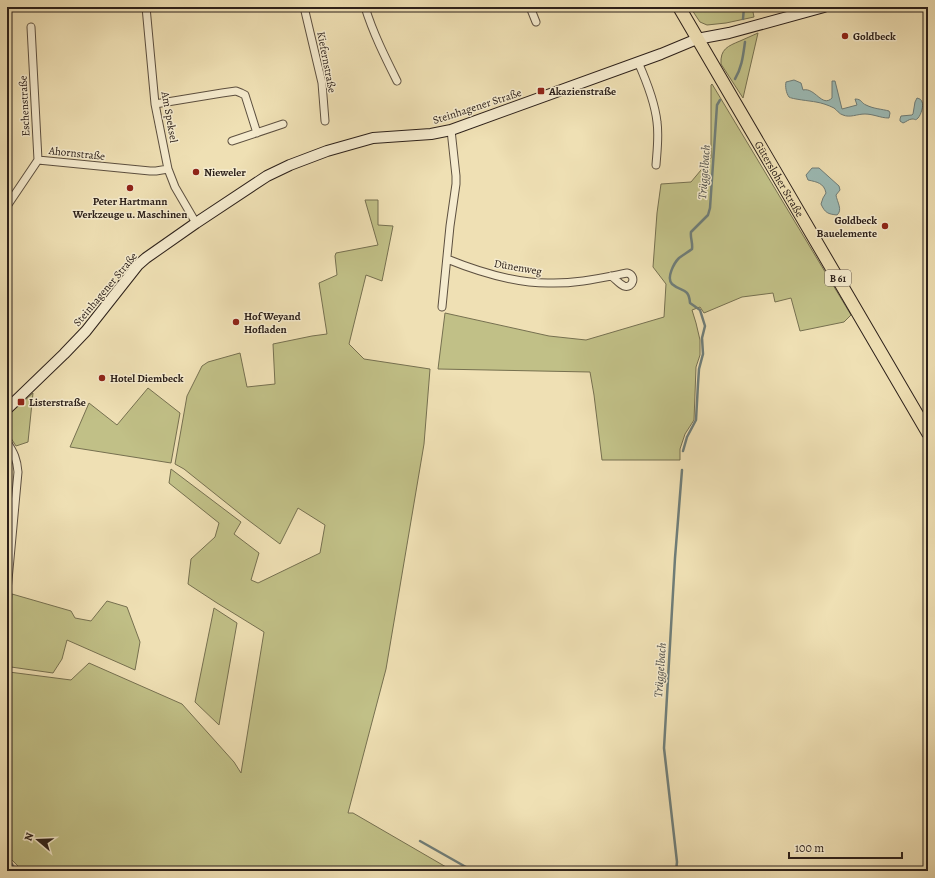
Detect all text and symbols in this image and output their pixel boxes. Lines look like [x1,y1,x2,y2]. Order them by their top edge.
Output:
place label: Goldbeck [853,29,896,44]
street label: Kiefernstraße [313,30,340,94]
marker: Goldbeck [840,31,850,41]
street label: Eschenstraße [15,75,34,137]
place label: Akazienstraße [548,84,616,99]
street label: Steinhagener Straße [431,85,523,128]
marker: Akazienstraße [536,86,546,96]
street label: Am Speksel [157,89,181,144]
street label: Gütersloher Straße [751,138,807,220]
street label: Ahornstraße [47,143,106,164]
water label: Trüggelbach [694,144,714,200]
place label: Nieweler [204,165,246,180]
marker: Nieweler [191,167,201,177]
marker: Peter Hartmann Werkzeuge u. Maschinen [125,183,135,193]
place label: Peter Hartmann Werkzeuge u. Maschinen [72,194,187,222]
place label: Goldbeck Bauelemente [817,213,877,241]
marker: Goldbeck Bauelemente [880,221,890,231]
street label: Steinhagener Straße [70,249,141,330]
street label: Dünenweg [493,256,544,279]
road number: B 61 [825,270,851,286]
place label: Hof Weyand Hofladen [244,309,301,337]
marker: Hof Weyand Hofladen [231,317,241,327]
place label: Hotel Diembeck [110,371,184,386]
marker: Hotel Diembeck [97,373,107,383]
place label: Listerstraße [29,395,86,410]
marker: Listerstraße [16,397,26,407]
water label: Trüggelbach [650,642,670,698]
north arrow [18,820,58,860]
text: N [21,831,37,843]
scale bar [789,834,902,860]
text: 100 m [795,840,824,856]

